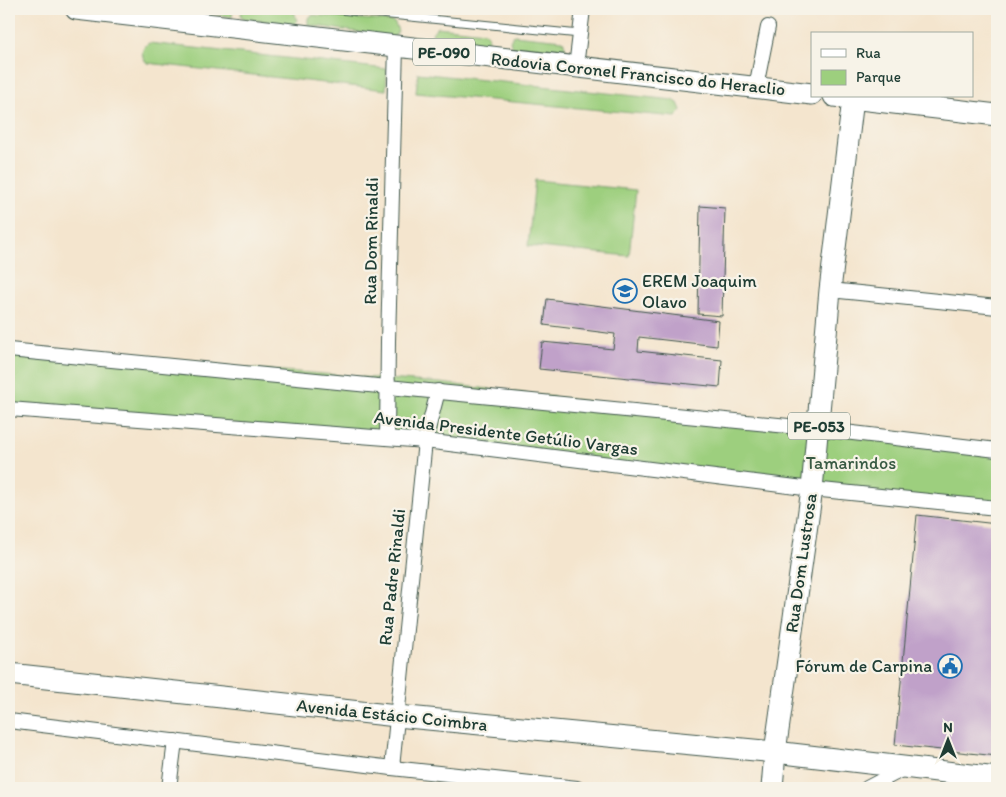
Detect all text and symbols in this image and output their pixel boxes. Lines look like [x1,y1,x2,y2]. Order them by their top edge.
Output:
legend [811,32,974,98]
road number: PE-090 [413,38,475,66]
text: Rua [856,44,881,62]
street label: Rodovia Coronel Francisco do Heraclio [490,48,786,100]
text: Parque [856,68,901,86]
street label: Rua Dom Rinaldi [359,177,383,305]
place label: EREM Joaquim Olavo [642,270,757,313]
school or university icon: EREM Joaquim Olavo [612,278,638,304]
street label: Avenida Presidente Getúlio Vargas [373,406,639,460]
road number: PE-053 [788,412,850,440]
park label: Tamarindos [806,452,896,474]
street label: Rua Dom Lustrosa [780,491,822,634]
street label: Rua Padre Rinaldi [374,508,410,646]
public building icon: Fórum de Carpina [937,653,963,679]
place label: Fórum de Carpina [795,655,932,677]
street label: Avenida Estácio Coimbra [296,694,489,736]
north arrow [924,714,974,764]
text: N [943,719,953,736]

